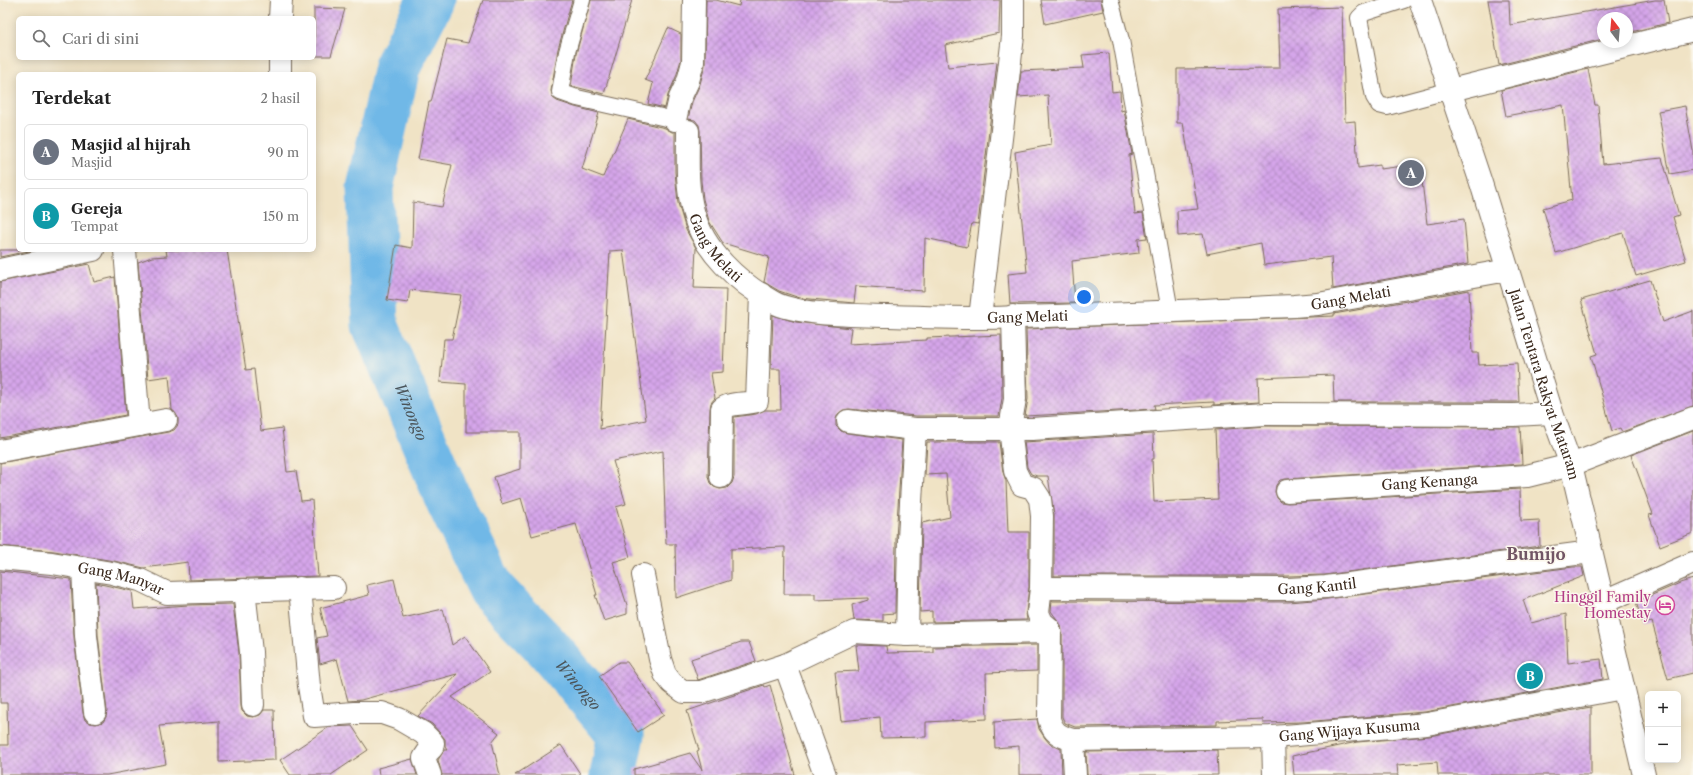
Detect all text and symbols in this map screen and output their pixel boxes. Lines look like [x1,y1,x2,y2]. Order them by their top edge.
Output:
north arrow [1597,12,1633,48]
search box [16,16,316,60]
icon: search [30,27,52,49]
text: Cari di sini [62,29,139,48]
text: Terdekat [32,88,111,108]
text: 2 hasil [261,90,300,106]
text: Masjid al hijrah [71,135,191,154]
text: A [41,144,51,160]
text: 90 m [268,144,299,160]
text: Masjid [71,154,112,170]
pin: A [1398,158,1424,188]
text: Gereja [71,199,122,218]
text: B [41,208,51,224]
text: 150 m [263,208,299,224]
street label: Gang Melati [685,211,746,286]
text: Tempat [71,218,118,234]
street label: Gang Melati [1310,282,1392,314]
street label: Jalan Tentara Rakyat Mataram [1505,285,1583,482]
your location [1074,287,1094,307]
street label: Gang Melati [987,307,1068,327]
water label: Winongo [391,380,432,443]
street label: Gang Kenanga [1381,470,1479,494]
district label: Bumijo [1506,544,1566,564]
street label: Gang Manyar [76,558,167,599]
street label: Gang Kantil [1277,574,1357,598]
place label: Hinggil Family Homestay [1554,588,1651,622]
hotel icon: Hinggil Family Homestay [1654,594,1676,616]
water label: Winongo [551,655,605,714]
pin: B [1517,661,1543,691]
map controls [1645,691,1681,763]
button: + [1645,691,1681,727]
street label: Gang Wijaya Kusuma [1278,716,1421,745]
button: − [1645,727,1681,763]

